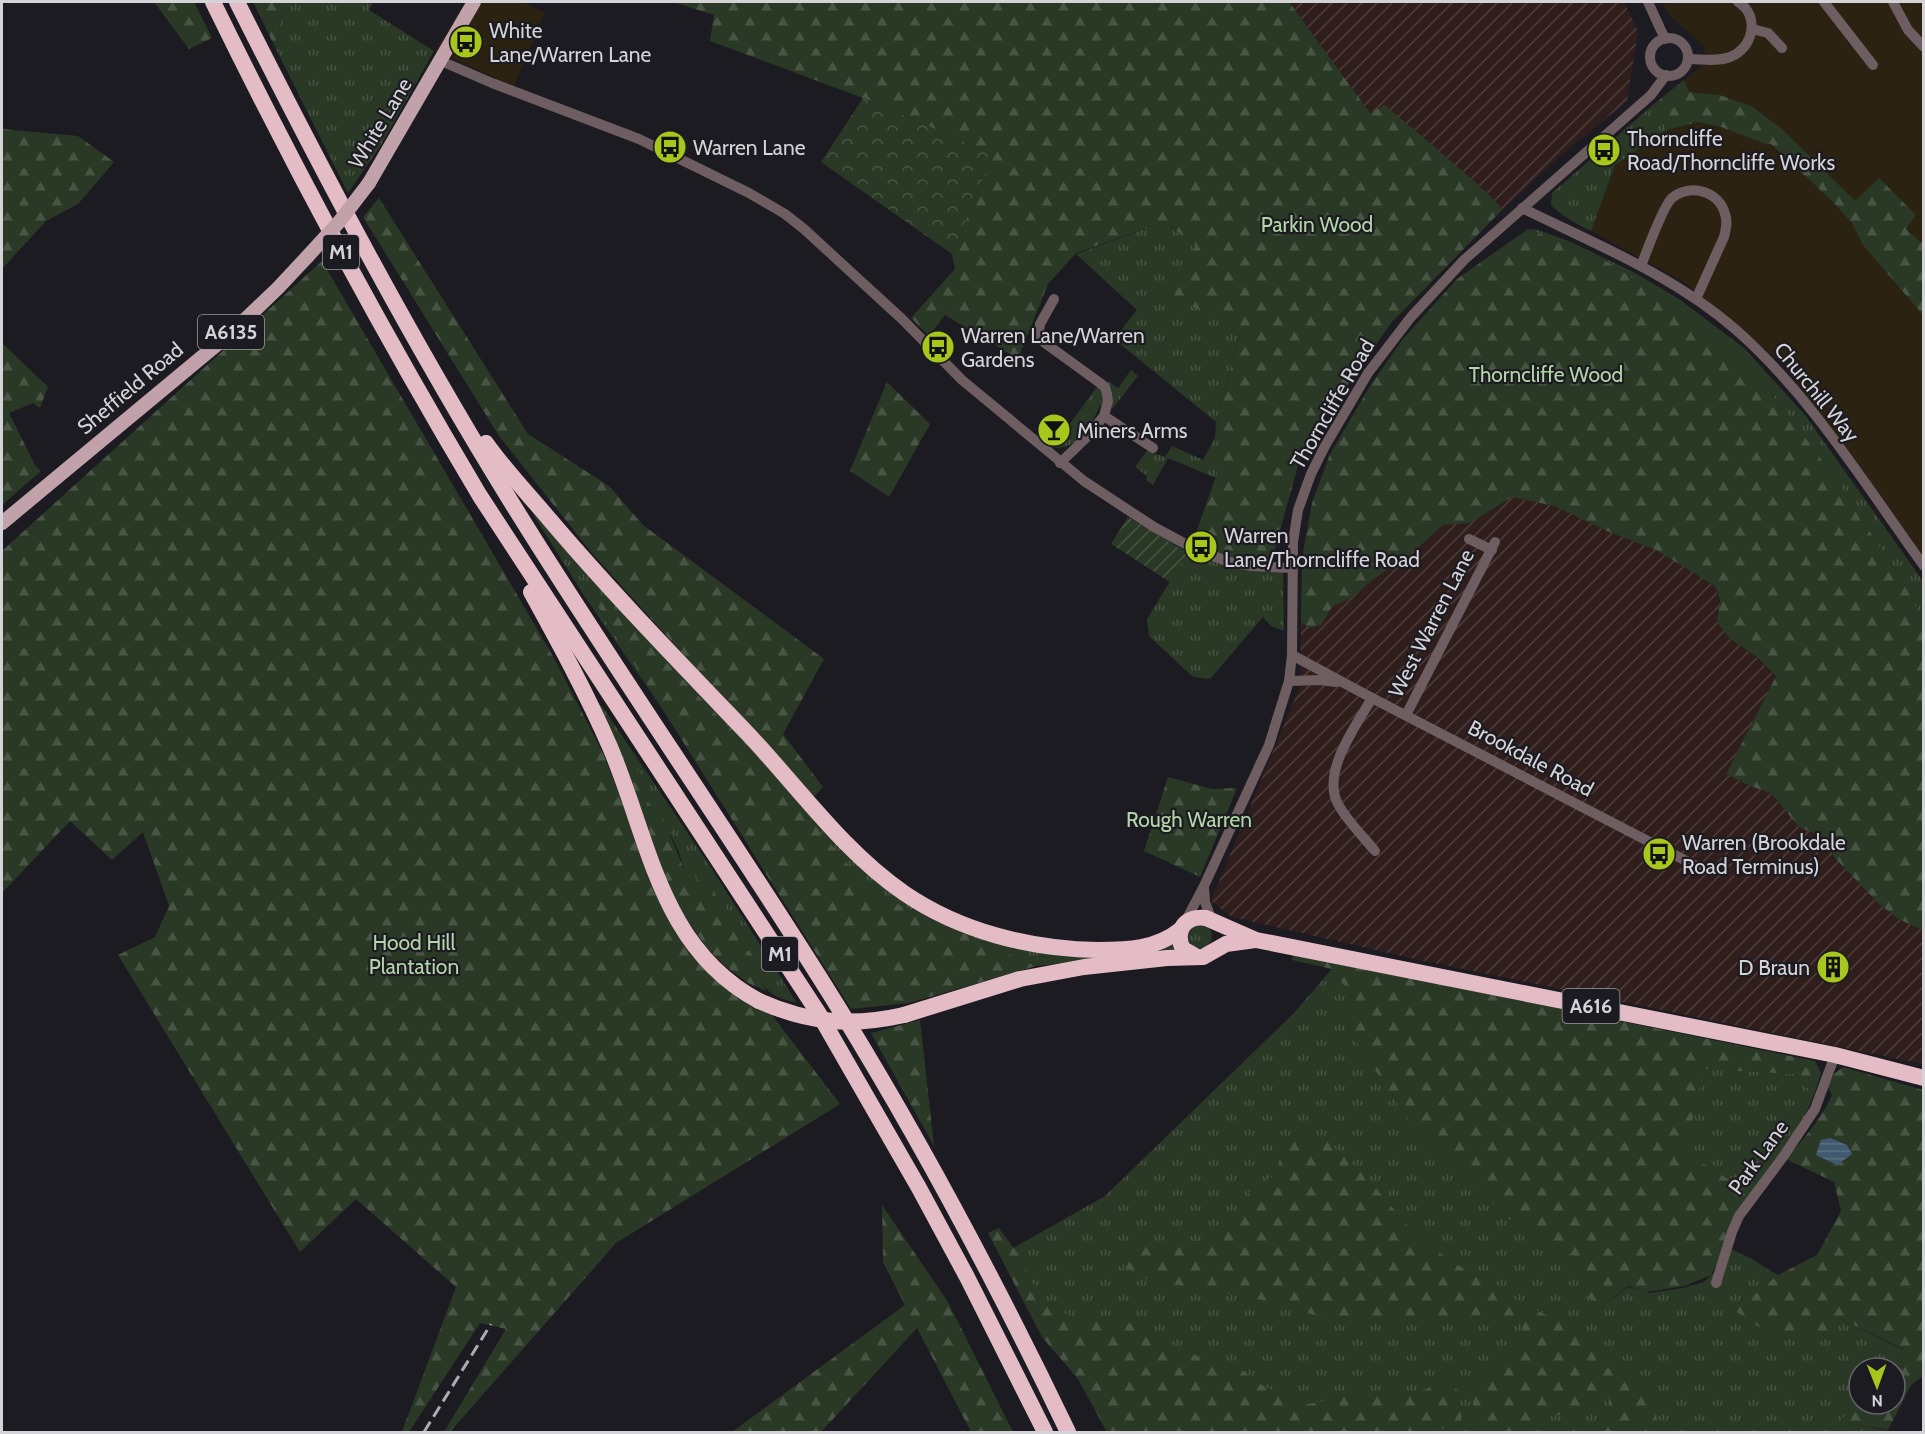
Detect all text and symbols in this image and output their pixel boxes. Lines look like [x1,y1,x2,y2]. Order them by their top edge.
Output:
place label: White Lane/Warren Lane [489,18,652,67]
bus stop icon: White Lane/Warren Lane [448,24,484,60]
street label: White Lane [343,73,417,173]
place label: Thorncliffe Road/Thorncliffe Works [1627,126,1835,175]
bus stop icon: Warren Lane [652,129,688,165]
bus stop icon: Thorncliffe Road/Thorncliffe Works [1586,132,1622,168]
place label: Warren Lane [693,135,806,160]
park label: Parkin Wood [1261,212,1373,237]
road number: M1 [323,235,359,269]
road number: A6135 [198,315,264,349]
place label: Warren Lane/Warren Gardens [961,323,1145,372]
bus stop icon: Warren Lane/Warren Gardens [920,329,956,365]
street label: Thorncliffe Road [1285,335,1379,473]
street label: Sheffield Road [72,337,188,439]
street label: Churchill Way [1769,337,1865,447]
park label: Thorncliffe Wood [1469,362,1623,387]
bar icon: Miners Arms [1036,412,1072,448]
place label: Miners Arms [1077,418,1188,443]
place label: Warren Lane/Thorncliffe Road [1224,523,1420,572]
bus stop icon: Warren Lane/Thorncliffe Road [1183,529,1219,565]
street label: West Warren Lane [1383,545,1479,701]
street label: Brookdale Road [1464,714,1598,802]
park label: Rough Warren [1126,807,1252,832]
place label: Warren (Brookdale Road Terminus) [1682,830,1846,879]
bus stop icon: Warren (Brookdale Road Terminus) [1641,836,1677,872]
park label: Hood Hill Plantation [369,930,459,979]
road number: M1 [762,937,798,971]
building icon: D Braun [1815,949,1851,985]
place label: D Braun [1738,955,1810,980]
road number: A616 [1562,989,1620,1023]
street label: Park Lane [1723,1115,1793,1199]
north arrow [1847,1356,1907,1416]
text: N [1871,1391,1883,1410]

